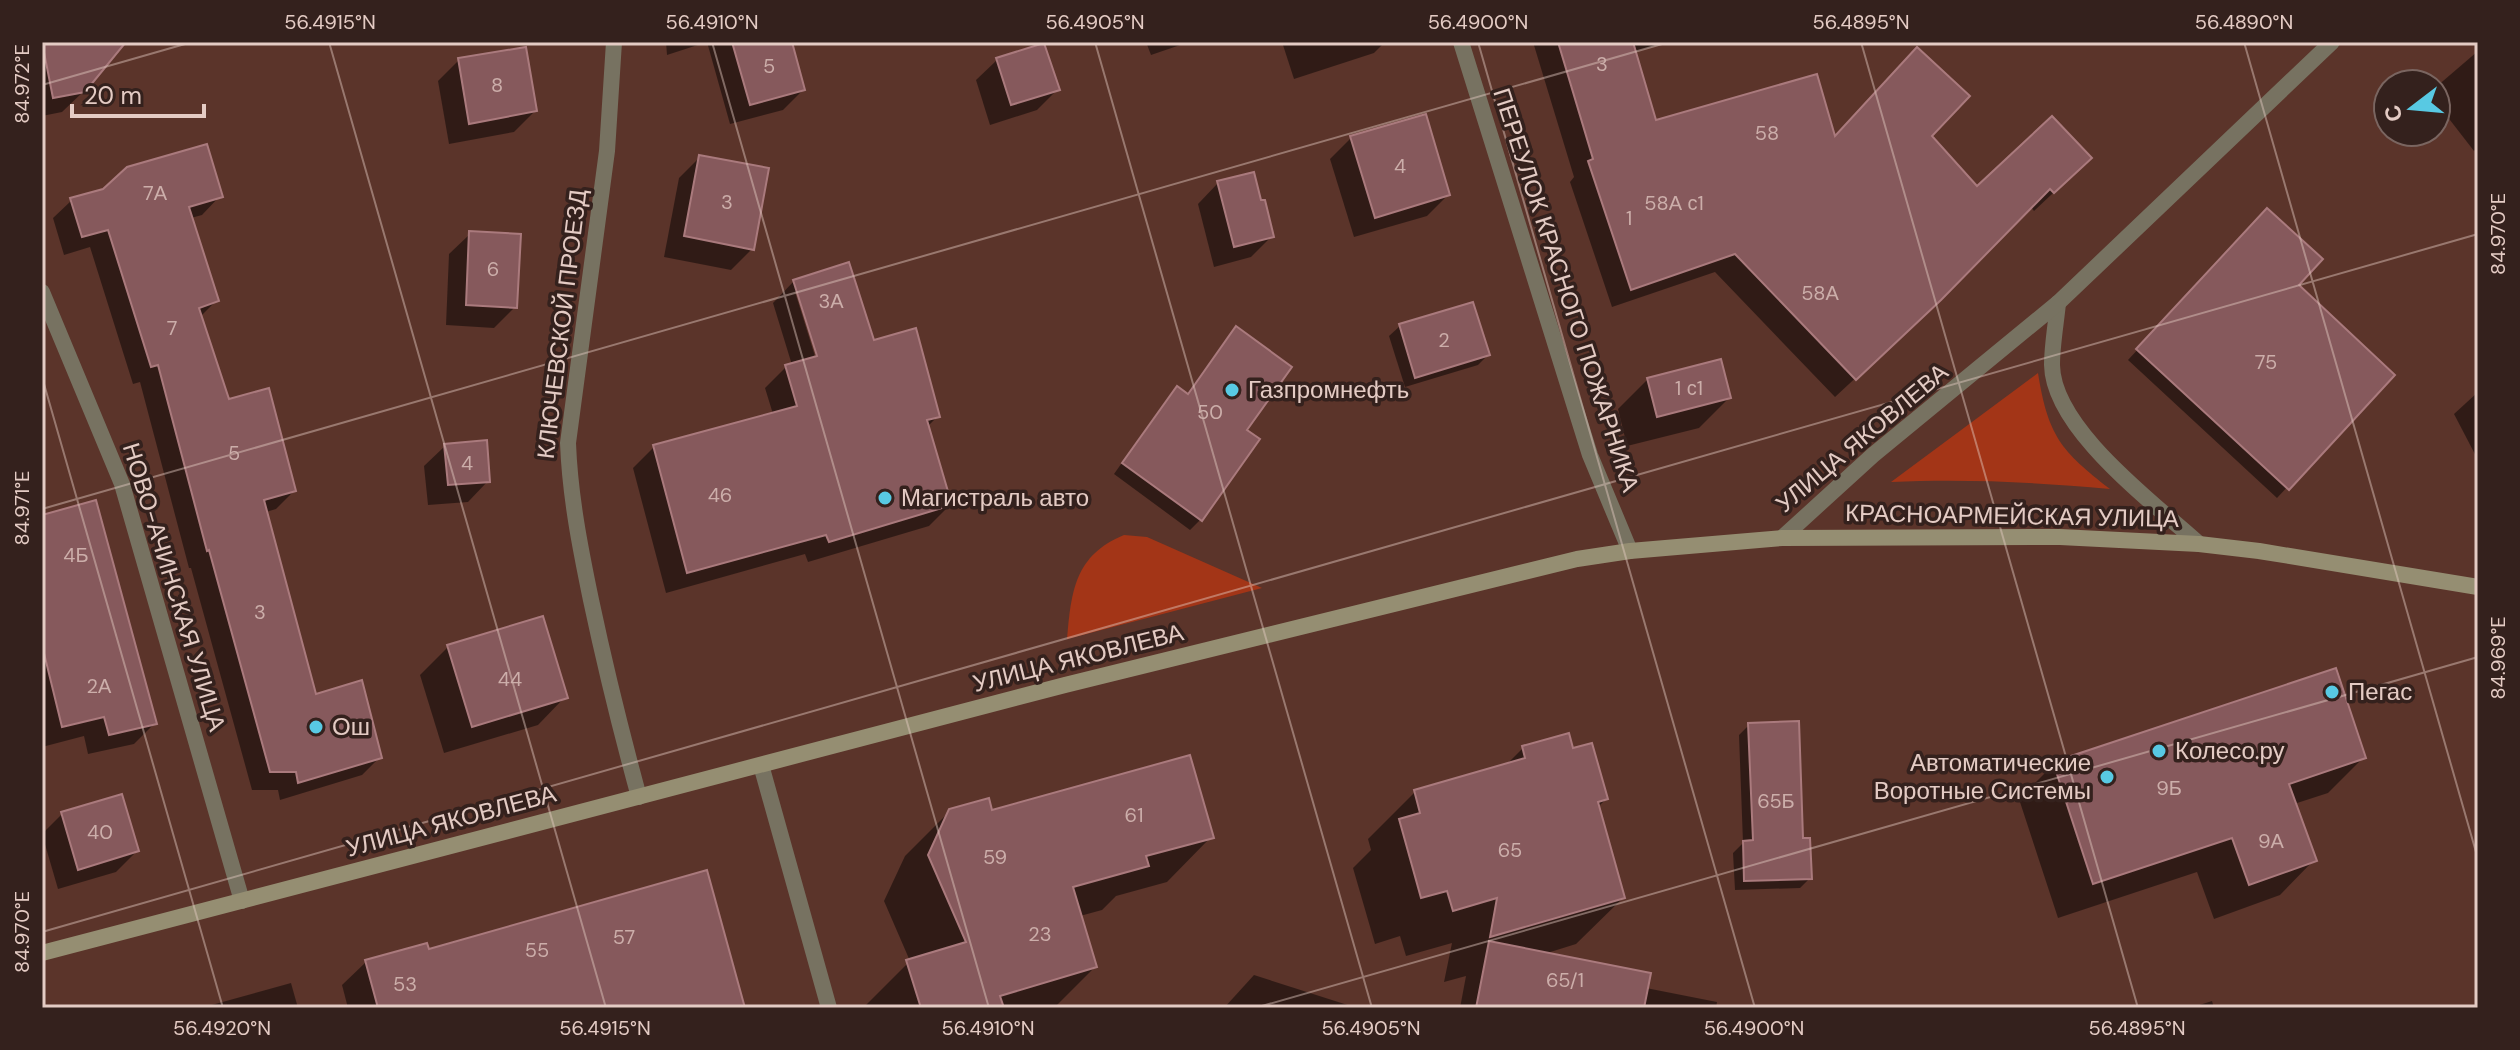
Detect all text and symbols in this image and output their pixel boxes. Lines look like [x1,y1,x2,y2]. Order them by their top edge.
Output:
text: 56.4915°N [284,9,376,35]
text: 56.4910°N [666,9,758,35]
text: 56.4905°N [1045,9,1145,35]
text: 56.4900°N [1428,9,1528,35]
text: 56.4895°N [1812,9,1910,35]
text: 56.4890°N [2195,9,2293,35]
text: 84.972°E [9,44,35,124]
house number: 3 [1596,51,1608,77]
house number: 5 [763,53,775,79]
scale bar [72,68,204,118]
north arrow [2372,68,2452,148]
house number: 8 [491,72,503,98]
text: 20 m [84,80,142,111]
street label: ПЕРЕУЛОК КРАСНОГО ПОЖАРНИКА [1486,84,1647,496]
text: С [2377,102,2409,125]
house number: 58 [1755,120,1779,146]
house number: 4 [1394,153,1406,179]
house number: 7А [143,180,168,206]
street label: КЛЮЧЕВСКОЙ ПРОЕЗД [530,187,593,461]
house number: 3 [721,189,733,215]
house number: 58А с1 [1644,190,1704,216]
text: 84.970°E [2485,193,2511,275]
house number: 1 [1626,205,1632,231]
house number: 6 [487,256,499,282]
house number: 58А [1801,280,1840,306]
house number: 3А [818,288,844,314]
house number: 7 [167,315,177,341]
house number: 2 [1438,327,1450,353]
house number: 75 [2255,349,2277,375]
street label: УЛИЦА ЯКОВЛЕВА [1769,356,1954,519]
place label: Газпромнефть [1248,374,1409,405]
house number: 1 с1 [1675,375,1703,401]
marker: Газпромнефть [1223,381,1241,399]
house number: 50 [1197,399,1223,425]
street label: НОВО-АЧИНСКАЯ УЛИЦА [116,439,233,735]
house number: 5 [228,440,240,466]
house number: 4 [461,450,473,476]
text: 84.971°E [9,471,35,545]
house number: 46 [708,482,732,508]
place label: Магистраль авто [901,482,1089,513]
marker: Магистраль авто [876,489,894,507]
street label: КРАСНОАРМЕЙСКАЯ УЛИЦА [1845,497,2179,534]
house number: 4Б [63,542,89,568]
house number: 3 [254,599,266,625]
street label: УЛИЦА ЯКОВЛЕВА [969,616,1186,699]
text: 84.969°E [2485,616,2511,700]
house number: 44 [498,666,522,692]
house number: 2А [87,673,112,699]
place label: Пегас [2348,676,2412,707]
marker: Пегас [2323,683,2341,701]
place label: Ош [332,711,370,742]
marker: Ош [307,718,325,736]
place label: Колесо.ру [2175,735,2285,766]
marker: Колесо.ру [2150,742,2168,760]
place label: Автоматические Воротные Системы [1874,747,2091,806]
marker: Автоматические Воротные Системы [2098,768,2116,786]
house number: 9Б [2156,775,2182,801]
street label: УЛИЦА ЯКОВЛЕВА [343,778,559,863]
house number: 65Б [1757,788,1795,814]
house number: 61 [1125,802,1143,828]
house number: 40 [87,819,113,845]
house number: 9А [2258,828,2285,854]
house number: 65 [1498,837,1522,863]
house number: 59 [983,844,1007,870]
text: 84.970°E [9,891,35,973]
house number: 23 [1028,921,1052,947]
house number: 57 [613,924,635,950]
house number: 55 [525,937,549,963]
house number: 65/1 [1546,967,1584,993]
house number: 53 [393,971,417,997]
text: 56.4920°N [173,1015,271,1041]
text: 56.4915°N [559,1015,651,1041]
text: 56.4910°N [942,1015,1034,1041]
text: 56.4905°N [1321,1015,1421,1041]
text: 56.4900°N [1704,1015,1804,1041]
text: 56.4895°N [2088,1015,2186,1041]

